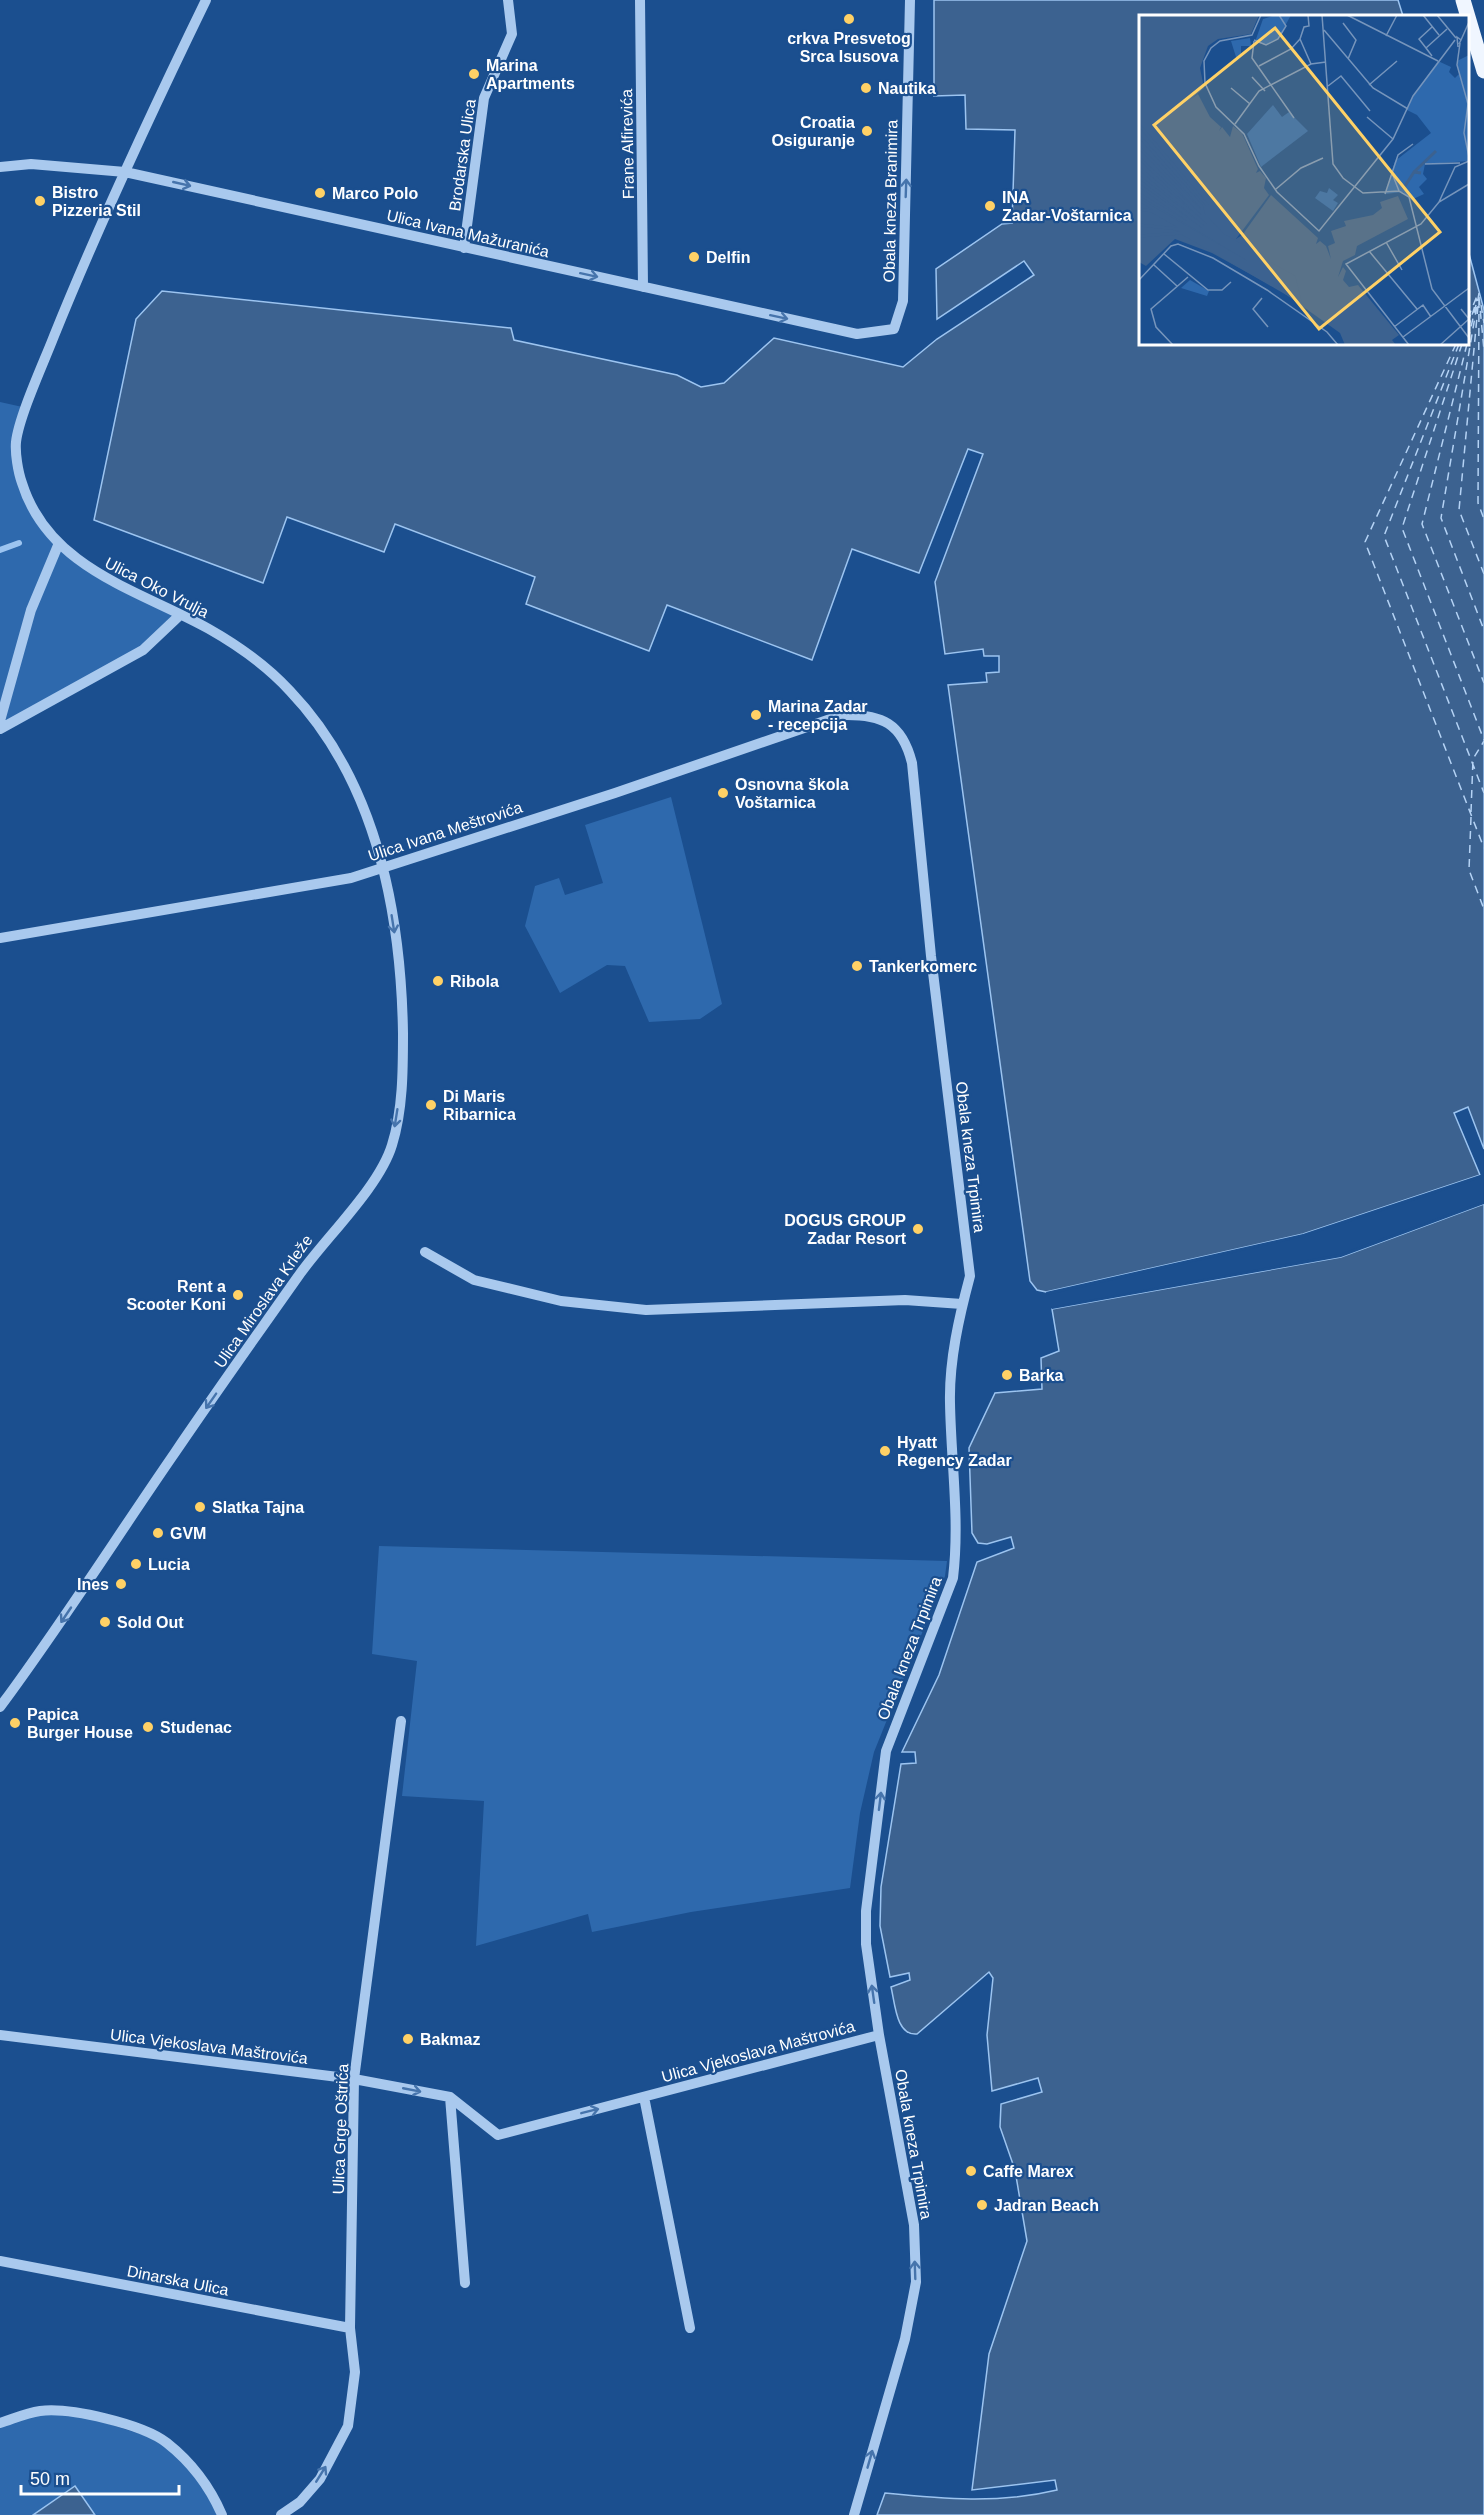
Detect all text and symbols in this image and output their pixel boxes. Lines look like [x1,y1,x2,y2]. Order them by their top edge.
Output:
marker: crkva Presvetog Srca Isusova [842,12,856,26]
inset map [1139,15,1469,345]
place label: crkva Presvetog Srca Isusova [787,30,911,65]
place label: Marina Apartments [486,57,575,92]
marker: Marina Apartments [467,67,481,81]
place label: Nautika [878,80,936,97]
marker: Nautika [859,81,873,95]
street label: Frane Alfirevića [618,89,637,199]
street label: Brodarska Ulica [446,98,479,212]
place label: Croatia Osiguranje [771,114,855,149]
street label: Obala kneza Branimira [881,119,900,283]
marker: Croatia Osiguranje [860,124,874,138]
one-way arrow [172,179,191,191]
one-way arrow [901,179,912,198]
place label: Bistro Pizzeria Stil [52,184,141,219]
place label: Marco Polo [332,185,418,202]
marker: Marco Polo [313,186,327,200]
place label: INA Zadar-Voštarnica [1002,189,1132,224]
marker: Bistro Pizzeria Stil [33,194,47,208]
marker: INA Zadar-Voštarnica [983,199,997,213]
street label: Ulica Ivana Mažuranića [385,207,551,260]
place label: Delfin [706,249,750,266]
marker: Delfin [687,250,701,264]
one-way arrow [579,270,598,281]
one-way arrow [769,312,789,323]
street label: Ulica Oko Vrulja [102,554,212,621]
place label: Marina Zadar - recepcija [768,698,868,733]
marker: Marina Zadar - recepcija [749,708,763,722]
place label: Osnovna škola Voštarnica [735,776,849,811]
marker: Osnovna škola Voštarnica [716,786,730,800]
street label: Ulica Ivana Meštrovića [366,798,524,864]
one-way arrow [388,914,399,933]
place label: Tankerkomerc [869,958,977,975]
marker: Tankerkomerc [850,959,864,973]
place label: Ribola [450,973,499,990]
marker: Ribola [431,974,445,988]
street label: Obala kneza Trpimira [953,1081,988,1234]
place label: Di Maris Ribarnica [443,1088,516,1123]
marker: Di Maris Ribarnica [424,1098,438,1112]
one-way arrow [391,1107,402,1127]
place label: DOGUS GROUP Zadar Resort [784,1212,907,1247]
marker: DOGUS GROUP Zadar Resort [911,1222,925,1236]
street label: Ulica Miroslava Krleže [211,1232,316,1371]
place label: Rent a Scooter Koni [126,1278,226,1313]
marker: Rent a Scooter Koni [231,1288,245,1302]
place label: Barka [1019,1367,1064,1384]
marker: Barka [1000,1368,1014,1382]
one-way arrow [205,1393,217,1409]
place label: Hyatt Regency Zadar [897,1434,1012,1469]
marker: Hyatt Regency Zadar [878,1444,892,1458]
place label: Slatka Tajna [212,1499,304,1516]
marker: Slatka Tajna [193,1500,207,1514]
place label: GVM [170,1525,206,1542]
marker: GVM [151,1526,165,1540]
place label: Lucia [148,1556,190,1573]
marker: Lucia [129,1557,143,1571]
street label: Obala kneza Trpimira [874,1574,945,1722]
place label: Ines [77,1576,109,1593]
marker: Ines [114,1577,128,1591]
one-way arrow [60,1606,72,1622]
place label: Sold Out [117,1614,184,1631]
marker: Sold Out [98,1615,112,1629]
place label: Papica Burger House [27,1706,133,1741]
marker: Papica Burger House [8,1716,22,1730]
place label: Studenac [160,1719,232,1736]
marker: Studenac [141,1720,155,1734]
one-way arrow [874,1791,885,1811]
one-way arrow [868,1985,879,2005]
street label: Ulica Vjekoslava Maštrovića [660,2017,857,2085]
street label: Ulica Vjekoslava Maštrovića [109,2026,309,2067]
place label: Bakmaz [420,2031,480,2048]
marker: Bakmaz [401,2032,415,2046]
street label: Ulica Grge Oštrića [330,2063,351,2195]
street label: Obala kneza Trpimira [892,2068,935,2221]
one-way arrow [401,2085,421,2096]
one-way arrow [580,2104,599,2116]
place label: Caffe Marex [983,2163,1074,2180]
marker: Caffe Marex [964,2164,978,2178]
place label: Jadran Beach [994,2197,1099,2214]
marker: Jadran Beach [975,2198,989,2212]
one-way arrow [910,2260,921,2280]
street label: Dinarska Ulica [126,2262,230,2299]
one-way arrow [865,2450,876,2469]
scale bar [21,2458,178,2496]
one-way arrow [316,2466,328,2483]
text: 50 m [30,2469,70,2489]

